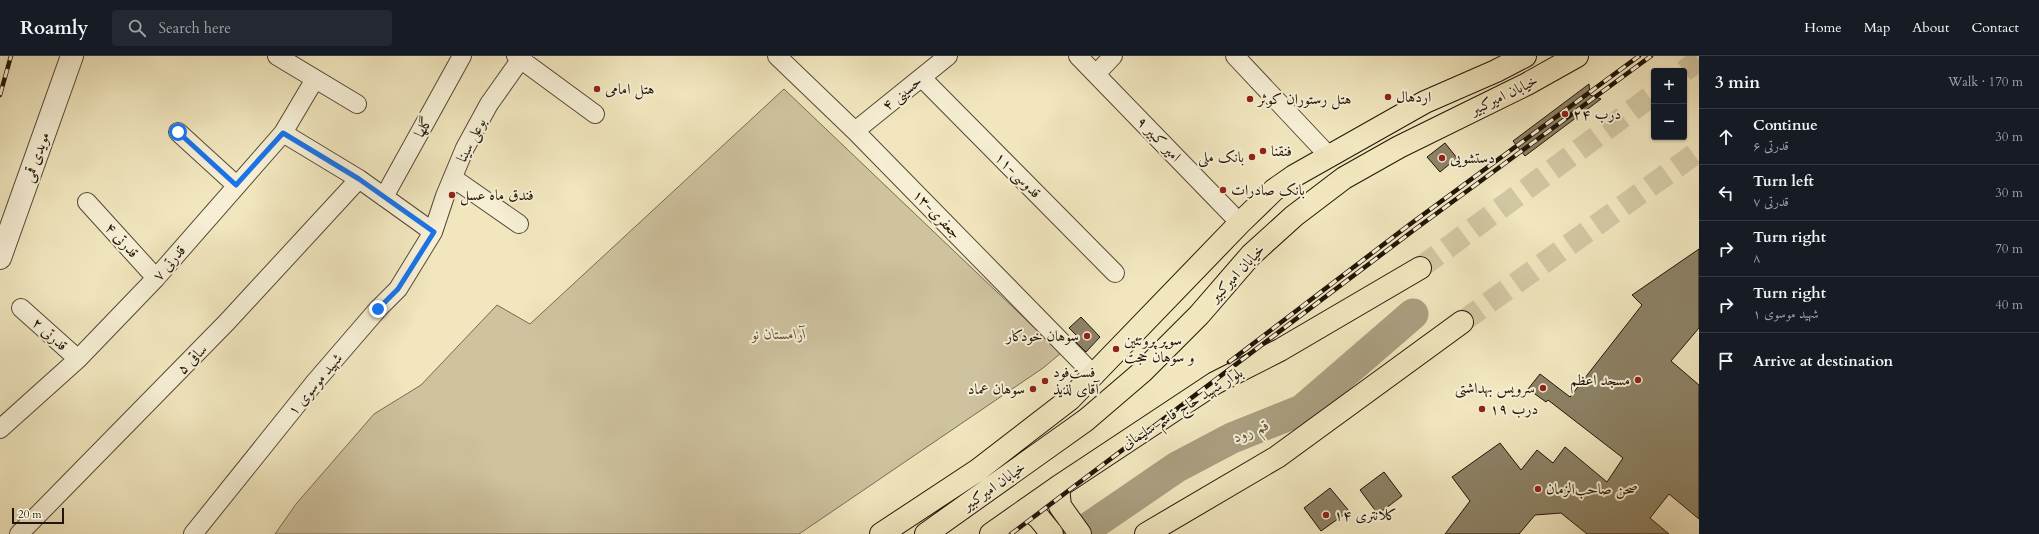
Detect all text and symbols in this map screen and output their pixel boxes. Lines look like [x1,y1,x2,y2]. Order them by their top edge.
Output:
search box [112,10,392,46]
text: Roamly [20,15,88,41]
icon: search [126,17,148,39]
text: Search here [158,18,231,38]
text: Home [1804,18,1842,37]
text: Map [1864,18,1890,37]
text: About [1912,18,1949,37]
text: Contact [1971,18,2019,37]
map controls [1651,68,1687,140]
button: + [1651,68,1687,104]
street label: خیابان امیرکبیر [1465,70,1541,121]
street label: حسینی ۴ [878,71,927,116]
text: 3 min [1715,71,1760,94]
text: Walk · 170 m [1948,73,2023,91]
place label: هتل امامی [605,79,655,100]
marker: هتل امامی [592,84,602,94]
place label: اردهال [1396,87,1431,107]
place label: هتل رستوران کوثر [1256,89,1351,110]
marker: اردهال [1383,92,1393,102]
marker: هتل رستوران کوثر [1245,94,1255,104]
place label: درب ۲۴ [1573,104,1621,124]
button: − [1651,104,1687,140]
marker: درب ۲۴ [1560,109,1570,119]
street label: امیر کبیر ۹ [1132,112,1186,166]
street label: گلها [409,113,437,141]
street label: بوعلی سینا [451,114,492,166]
text: Continue [1753,115,1818,135]
route start [169,123,187,141]
icon: ahead [1715,126,1737,148]
text: 30 m [1995,128,2023,146]
street label: مویدی قمی [18,129,55,185]
text: قدرتی ۶ [1753,137,1789,155]
place label: فنقنا [1271,141,1292,161]
marker: فنقنا [1258,146,1268,156]
street label: قدوسی-۱۱ [990,147,1046,203]
place label: بانک ملی [1198,147,1244,168]
place label: دستشویی [1450,148,1495,168]
marker: بانک ملی [1247,152,1257,162]
marker: دستشویی [1437,153,1447,163]
text: Turn left [1753,171,1814,191]
place label: بانک صادرات [1231,180,1305,200]
icon: left [1715,182,1737,204]
text: 30 m [1995,184,2023,202]
place label: فندق ماه عسل [460,185,534,206]
street label: جعفری-۱۳ [908,185,966,243]
marker: بانک صادرات [1218,185,1228,195]
marker: فندق ماه عسل [447,190,457,200]
text: قدرتی ۷ [1753,193,1789,211]
street label: قدرتی ۴ [101,218,143,262]
text: Turn right [1753,227,1826,247]
icon: right [1715,238,1737,260]
street label: خیابان امیرکبیر [1204,240,1269,308]
text: 70 m [1995,240,2023,258]
street label: قدرتی ۷ [148,241,190,285]
text: ۸ [1753,249,1761,267]
text: Turn right [1753,283,1826,303]
icon: right [1715,294,1737,316]
text: 40 m [1995,296,2023,314]
route end [369,300,387,318]
text: شهید موسوی ۱ [1753,305,1819,323]
street label: قدرتی ۲ [28,313,72,355]
park label: آرامستان نو [751,324,806,344]
place label: سوهان خودکار [1004,326,1079,346]
place label: سوپر پروتئین و سوهان حجت [1124,330,1194,367]
marker: سوهان خودکار [1082,331,1092,341]
street label: ساقی ۵ [172,339,212,379]
marker: سوپر پروتئین و سوهان حجت [1111,344,1121,354]
street label: شهید موسوی ۱ [283,349,347,419]
icon: arrive [1715,350,1737,372]
text: Arrive at destination [1753,351,1893,371]
place label: فست‌فود آقای لذیذ [1053,362,1101,399]
street label: بلوار شهید حاج قاسم سلیمانی [1117,362,1249,458]
place label: مسجد اعظم [1570,370,1630,394]
marker: مسجد اعظم [1633,375,1643,385]
marker: فست‌فود آقای لذیذ [1040,376,1050,386]
place label: سرویس بهداشتی [1455,378,1535,399]
place label: سوهان عماد [968,379,1025,399]
marker: سرویس بهداشتی [1538,383,1548,393]
marker: سوهان عماد [1028,384,1038,394]
place label: درب ۱۹ [1490,399,1538,419]
marker: درب ۱۹ [1477,404,1487,414]
water label: قم رود [1229,414,1274,452]
street label: خیابان امیرکبیر [957,457,1030,516]
place label: صحن صاحب‌الزمان [1546,479,1638,499]
marker: صحن صاحب‌الزمان [1533,484,1543,494]
place label: کلانتری ۱۴ [1334,505,1397,525]
scale bar [12,506,64,525]
text: 20 m [18,507,42,522]
marker: کلانتری ۱۴ [1321,510,1331,520]

